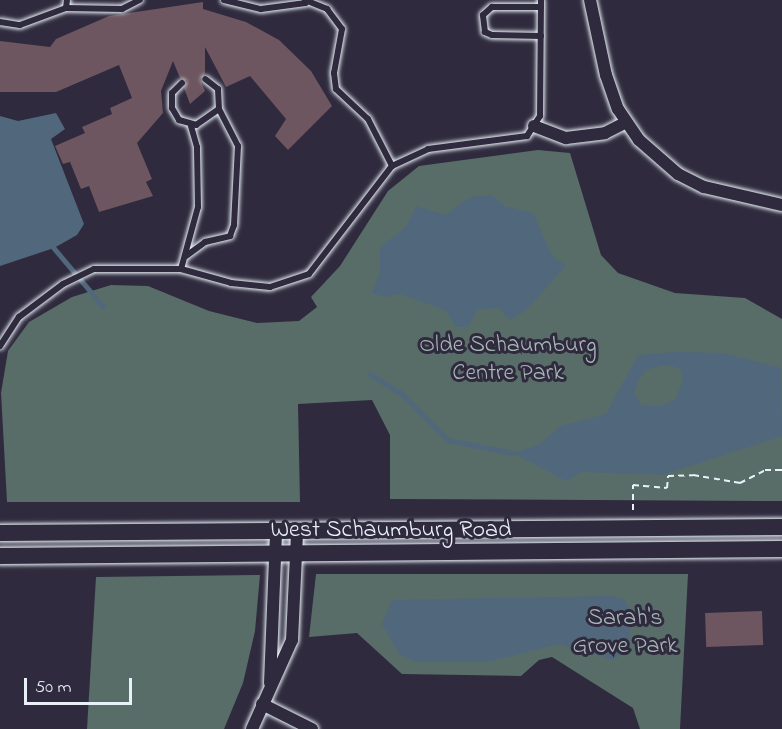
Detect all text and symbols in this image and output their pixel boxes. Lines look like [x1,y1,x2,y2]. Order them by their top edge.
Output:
park label: Olde Schaumburg Centre Park [419,332,597,388]
street label: West Schaumburg Road [270,517,512,545]
park label: Sarah's Grove Park [572,605,678,661]
scale bar [27,666,135,704]
text: 50 m [35,675,72,701]

